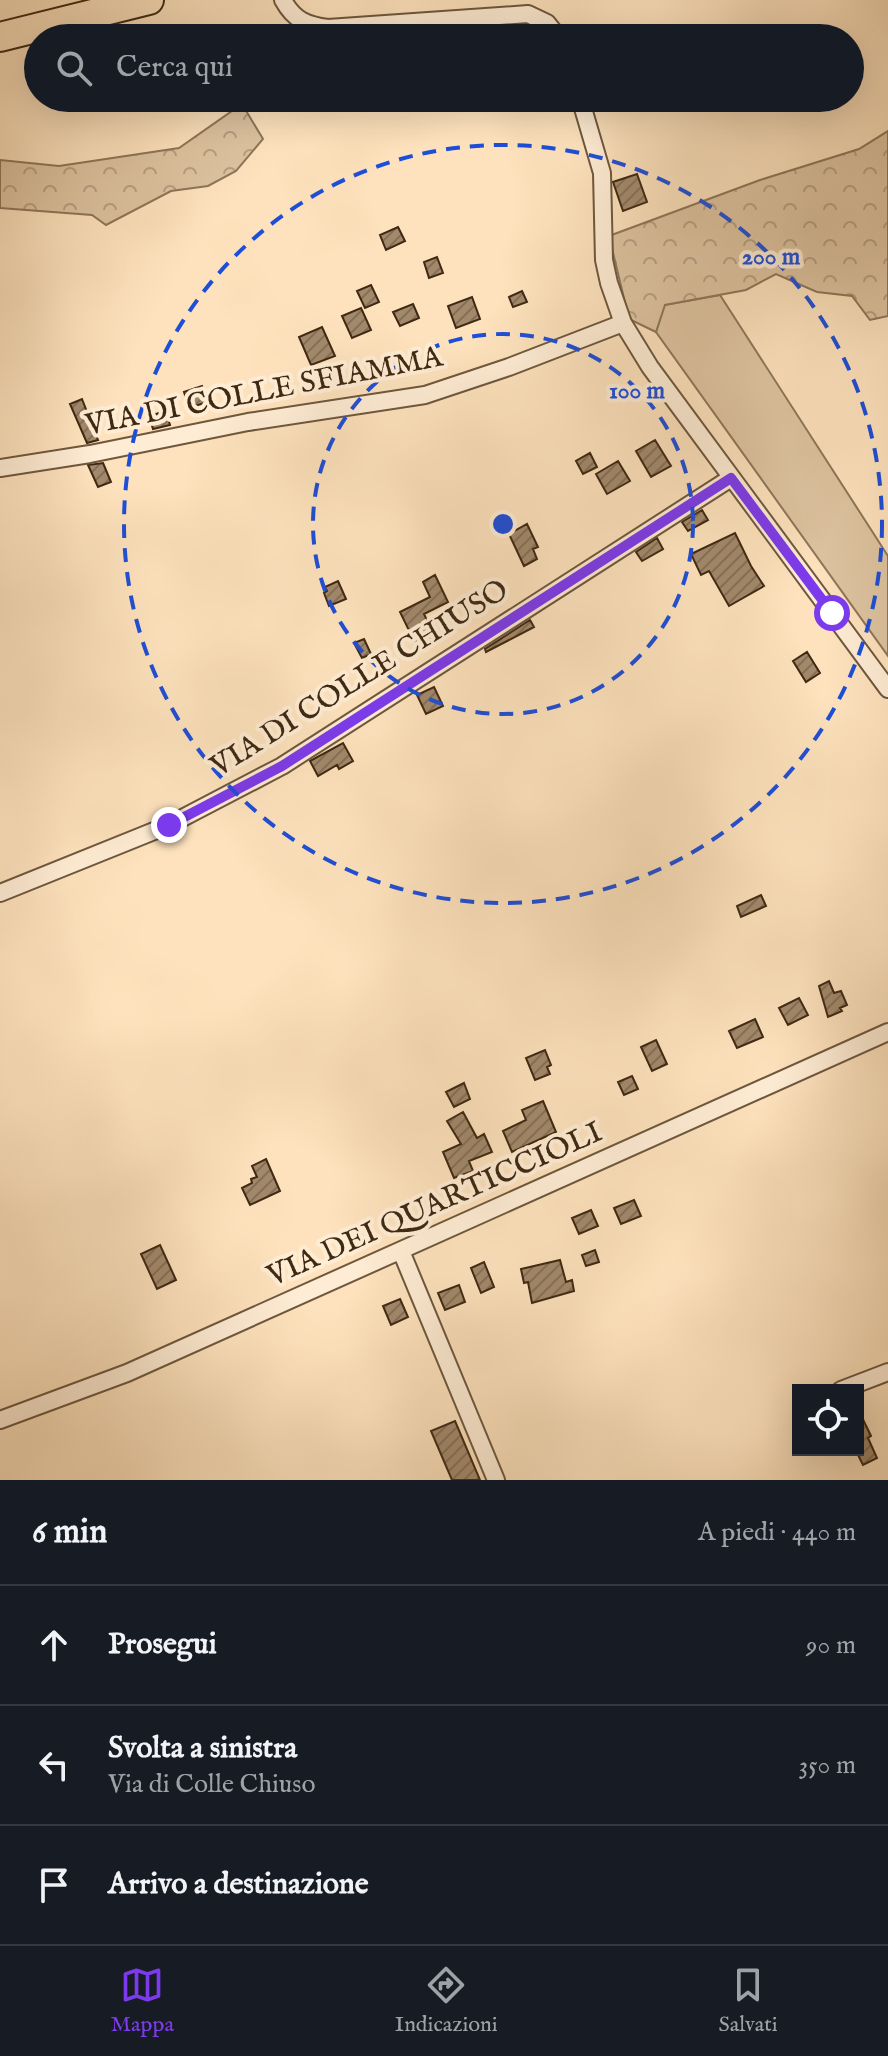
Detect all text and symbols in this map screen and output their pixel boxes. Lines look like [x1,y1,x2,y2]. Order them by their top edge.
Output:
search box [24,24,864,112]
icon: search [52,46,96,90]
text: Cerca qui [116,49,233,87]
text: 200 m [742,242,801,273]
street label: VIA DI COLLE SFIAMMA [81,339,446,445]
text: 100 m [609,376,666,407]
centre of rings [489,510,517,538]
street label: VIA DI COLLE CHIUSO [203,572,516,787]
route start [814,595,850,631]
route end [151,807,187,843]
street label: VIA DEI QUARTICCIOLI [261,1114,609,1297]
map controls [792,1384,864,1456]
button: locate [792,1384,864,1456]
text: 6 min [32,1511,107,1554]
text: A piedi · 440 m [698,1516,856,1549]
icon: ahead [32,1623,76,1667]
text: Prosegui [108,1626,217,1664]
text: 90 m [806,1629,856,1662]
text: Svolta a sinistra [108,1730,297,1768]
icon: left [32,1743,76,1787]
text: 350 m [798,1749,856,1782]
text: Via di Colle Chiuso [108,1768,315,1801]
icon: arrive [32,1863,76,1907]
text: Arrivo a destinazione [108,1866,369,1904]
tab: Mappa [110,1963,174,2039]
tab: Indicazioni [395,1963,498,2039]
tab: Salvati [718,1963,778,2039]

